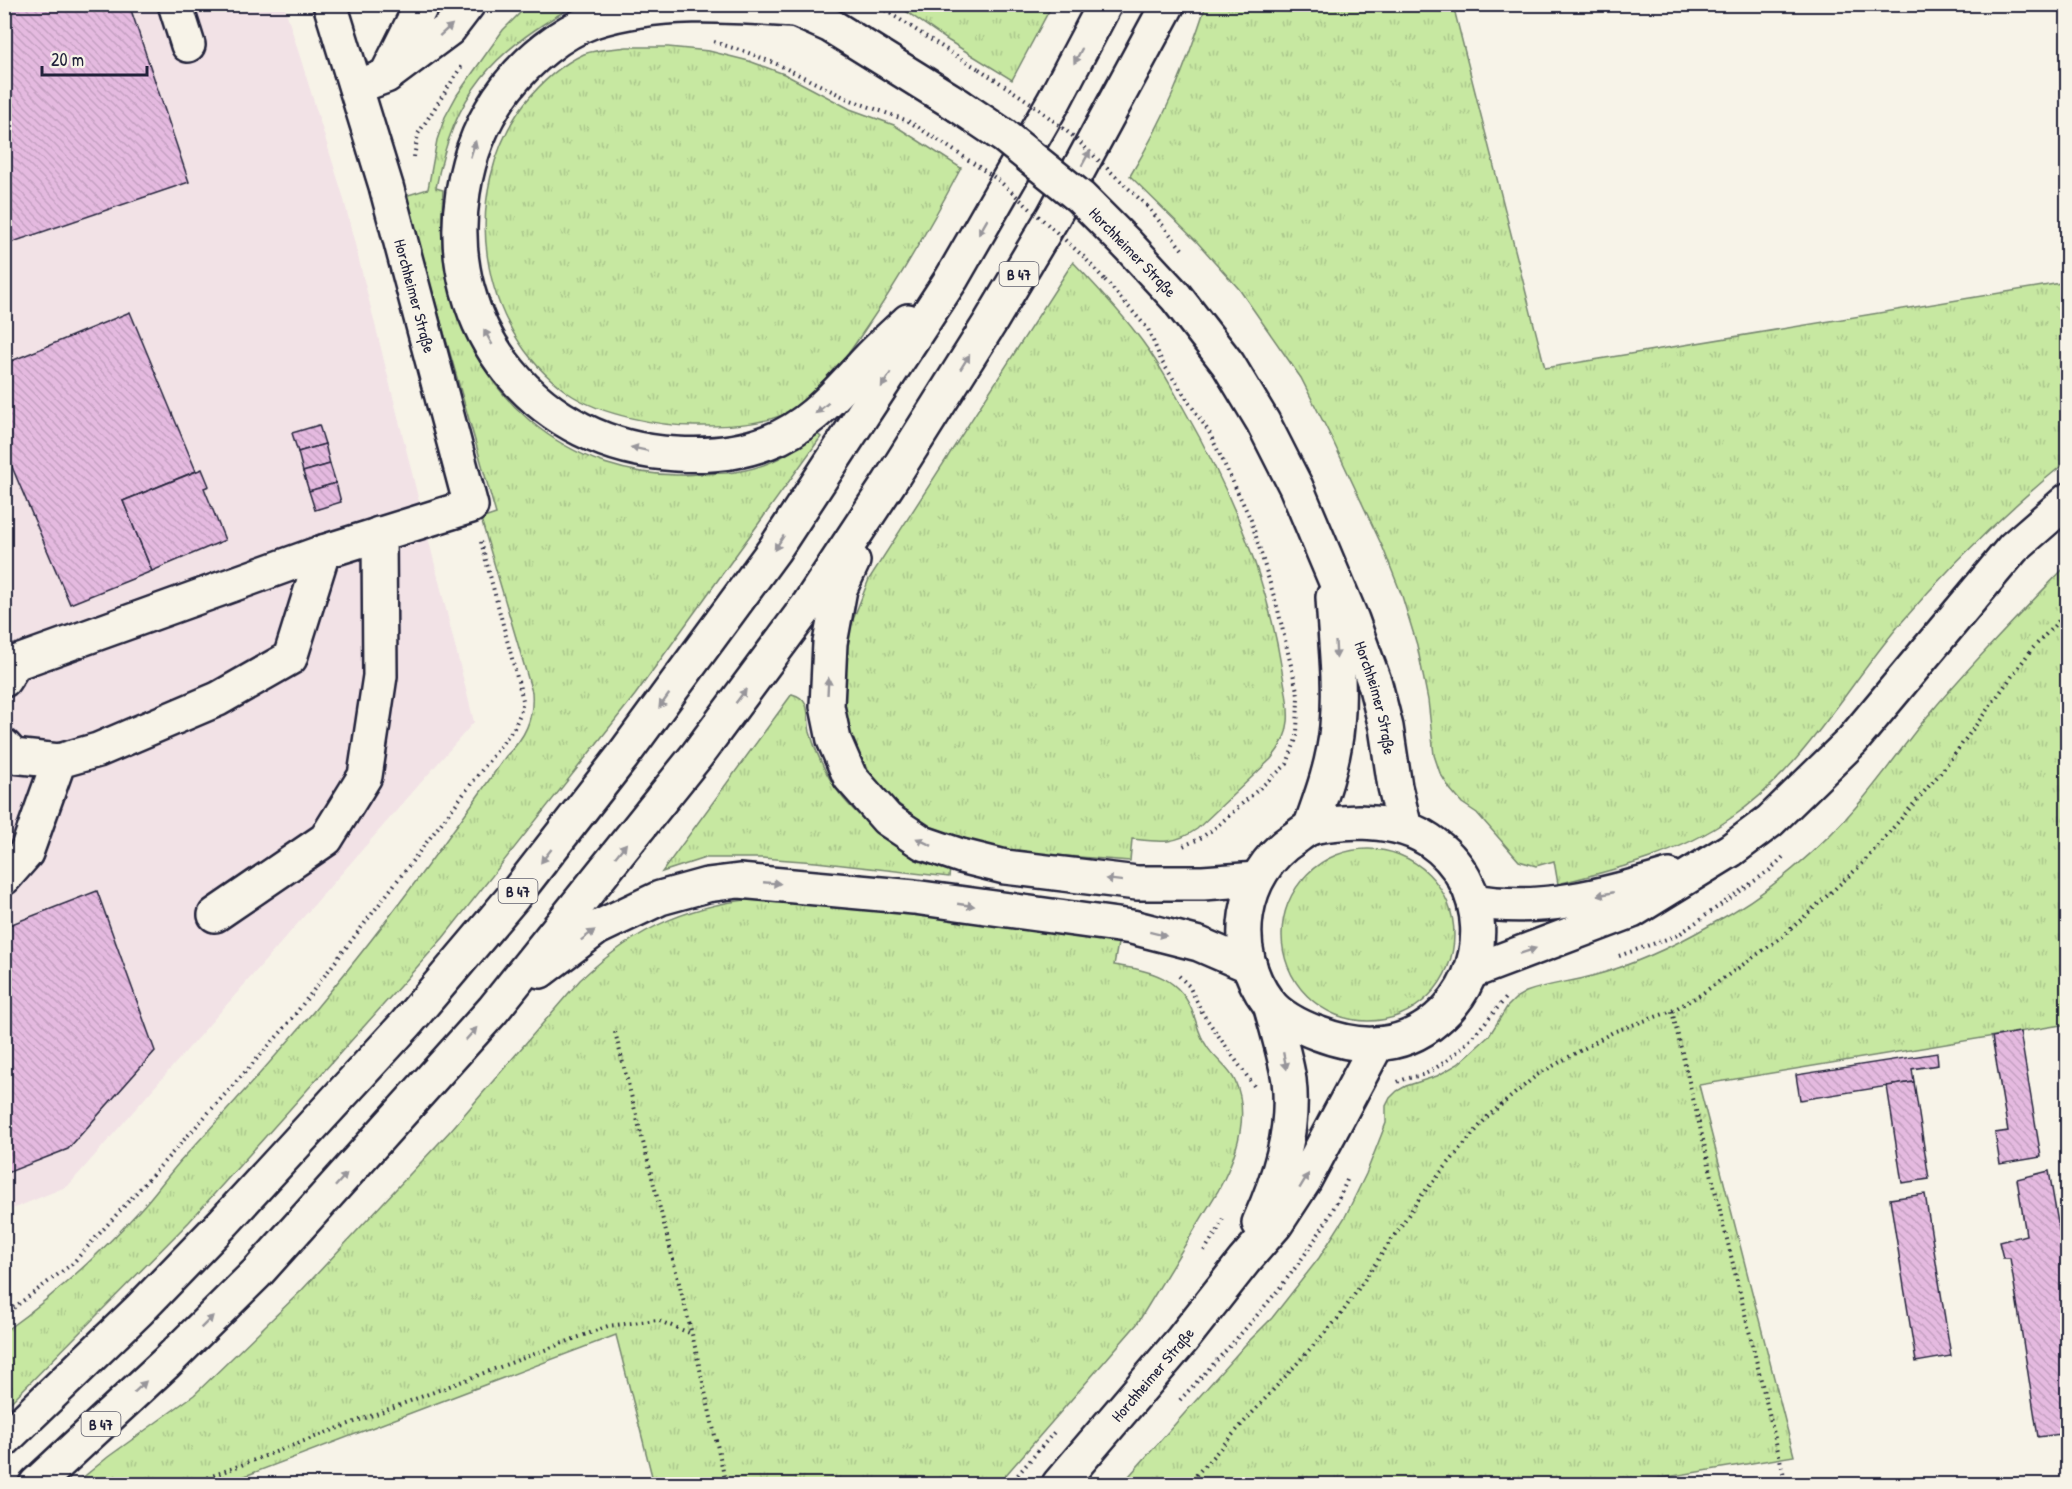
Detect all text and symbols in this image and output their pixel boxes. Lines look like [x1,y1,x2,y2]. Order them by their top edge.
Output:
one-way arrow [438,24,453,37]
scale bar [42,39,147,77]
text: 20 m [51,47,84,72]
one-way arrow [1073,48,1083,65]
one-way arrow [469,140,479,158]
one-way arrow [1080,150,1090,167]
street label: Horchheimer Straße [1084,202,1182,302]
one-way arrow [978,219,988,236]
street label: Horchheimer Straße [389,237,441,356]
road number: B 47 [1000,262,1038,286]
one-way arrow [483,329,493,346]
one-way arrow [959,354,970,370]
one-way arrow [880,371,891,388]
one-way arrow [814,402,829,414]
one-way arrow [630,444,648,454]
one-way arrow [774,535,785,551]
street label: Horchheimer Straße [1349,638,1401,757]
one-way arrow [1331,641,1340,660]
one-way arrow [824,676,833,695]
one-way arrow [735,688,747,704]
one-way arrow [658,692,670,708]
one-way arrow [916,837,933,846]
one-way arrow [615,842,628,858]
one-way arrow [540,848,552,863]
one-way arrow [1105,875,1124,885]
road number: B 47 [498,879,538,903]
one-way arrow [762,879,781,888]
one-way arrow [1596,890,1615,899]
one-way arrow [956,900,975,909]
one-way arrow [580,928,596,941]
one-way arrow [1149,929,1167,939]
one-way arrow [1519,946,1537,955]
one-way arrow [464,1027,478,1042]
one-way arrow [1281,1052,1290,1071]
one-way arrow [334,1173,347,1188]
one-way arrow [1298,1173,1309,1189]
one-way arrow [200,1315,214,1329]
street label: Horchheimer Straße [1106,1322,1199,1426]
one-way arrow [132,1380,147,1394]
road number: B 47 [82,1412,120,1436]

